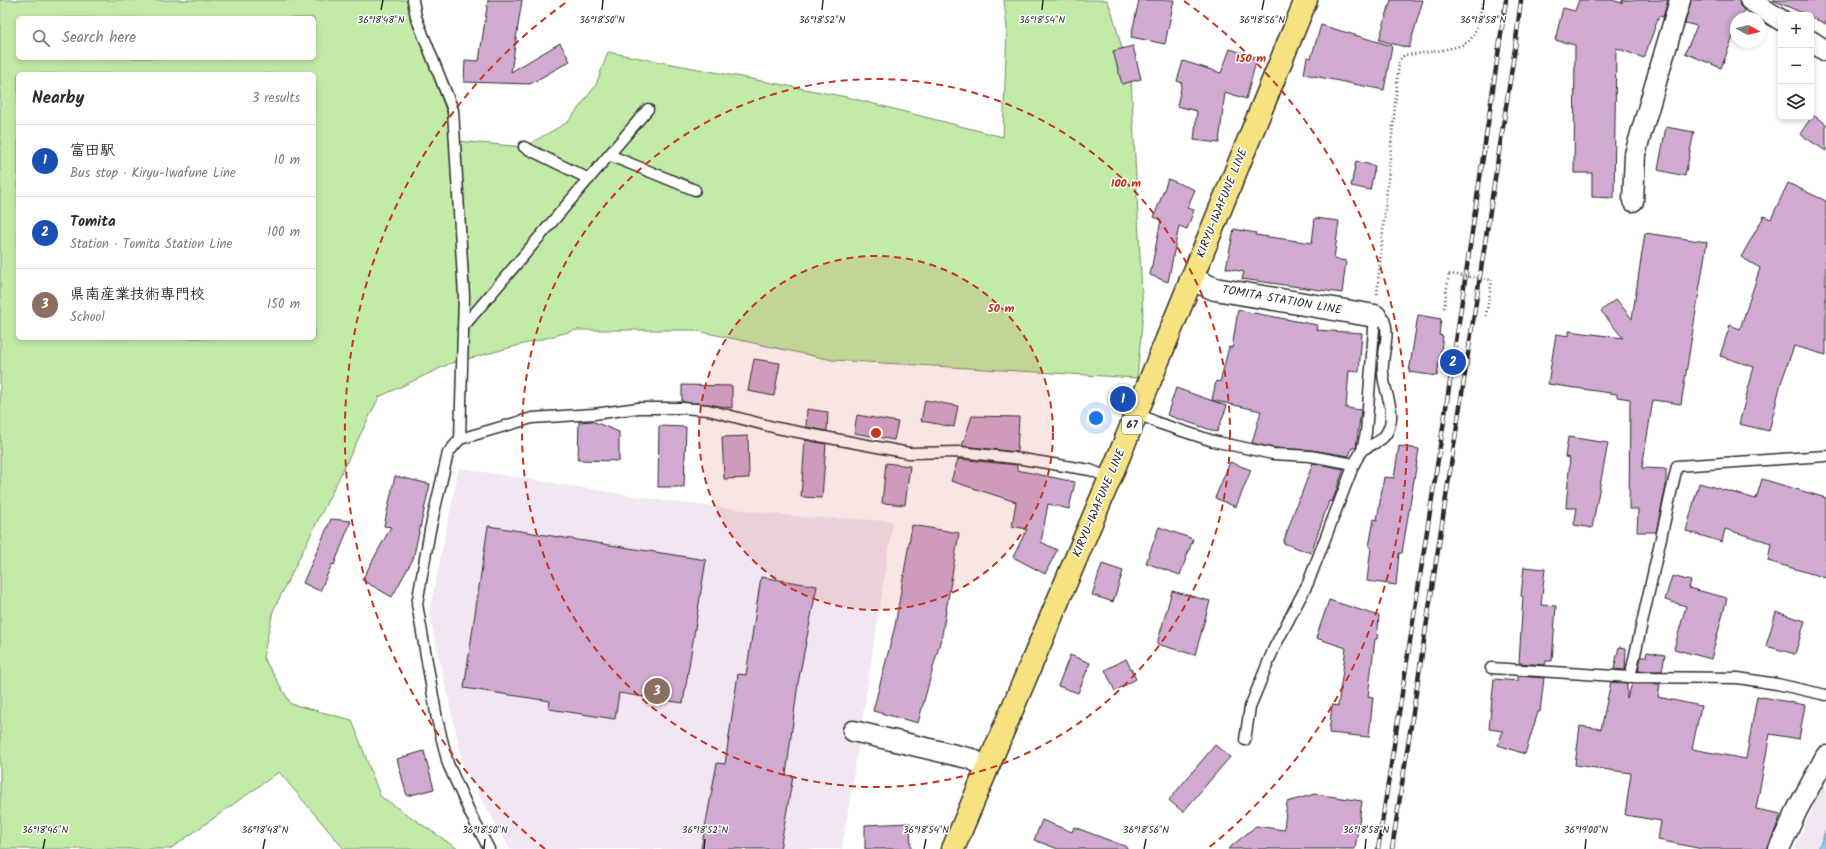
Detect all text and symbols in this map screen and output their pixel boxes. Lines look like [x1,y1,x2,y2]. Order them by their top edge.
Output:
text: 36°18'48"N [358,12,405,28]
text: 36°18'50"N [579,12,625,28]
text: 36°18'52"N [799,12,845,28]
text: 36°18'54"N [1019,12,1065,28]
text: 36°18'56"N [1239,12,1285,28]
text: 36°18'58"N [1460,12,1507,28]
north arrow [1730,12,1766,48]
map controls [1778,12,1814,120]
button: + [1778,12,1814,48]
search box [16,16,316,60]
text: Search here [62,26,136,50]
icon: search [30,27,52,49]
button: − [1778,48,1814,84]
text: 150 m [1236,49,1266,68]
button: layers [1778,84,1814,120]
text: Nearby [32,85,84,112]
text: 3 results [252,88,300,109]
text: 富田駅 [70,139,115,163]
street label: KIRYU-IWAFUNE LINE [1191,144,1253,261]
text: 1 [43,150,47,171]
text: 10 m [274,150,300,171]
text: Bus stop · Kiryu-Iwafune Line [70,163,236,184]
text: 100 m [1111,174,1141,193]
text: Tomita [70,210,116,234]
text: 2 [41,222,49,243]
text: 100 m [267,222,300,243]
text: Station · Tomita Station Line [70,234,232,255]
street label: TOMITA STATION LINE [1221,280,1344,320]
text: 県南産業技術専門校 [70,283,205,307]
text: 3 [41,294,49,315]
text: 150 m [267,294,300,315]
text: 50 m [987,299,1015,318]
text: School [70,307,105,328]
pin: 2 [1440,347,1466,377]
pin: 1 [1110,384,1136,414]
your location [1086,408,1106,428]
road number: 67 [1122,416,1142,434]
centre of rings [869,426,883,440]
street label: KIRYU-IWAFUNE LINE [1067,445,1131,560]
pin: 3 [644,676,670,706]
text: 36°18'46"N [22,822,68,838]
text: 36°18'48"N [242,822,289,838]
text: 36°18'50"N [462,822,508,838]
text: 36°18'52"N [682,822,728,838]
text: 36°18'54"N [903,822,949,838]
text: 36°18'56"N [1123,822,1169,838]
text: 36°18'58"N [1343,822,1390,838]
text: 36°19'00"N [1564,822,1608,838]

